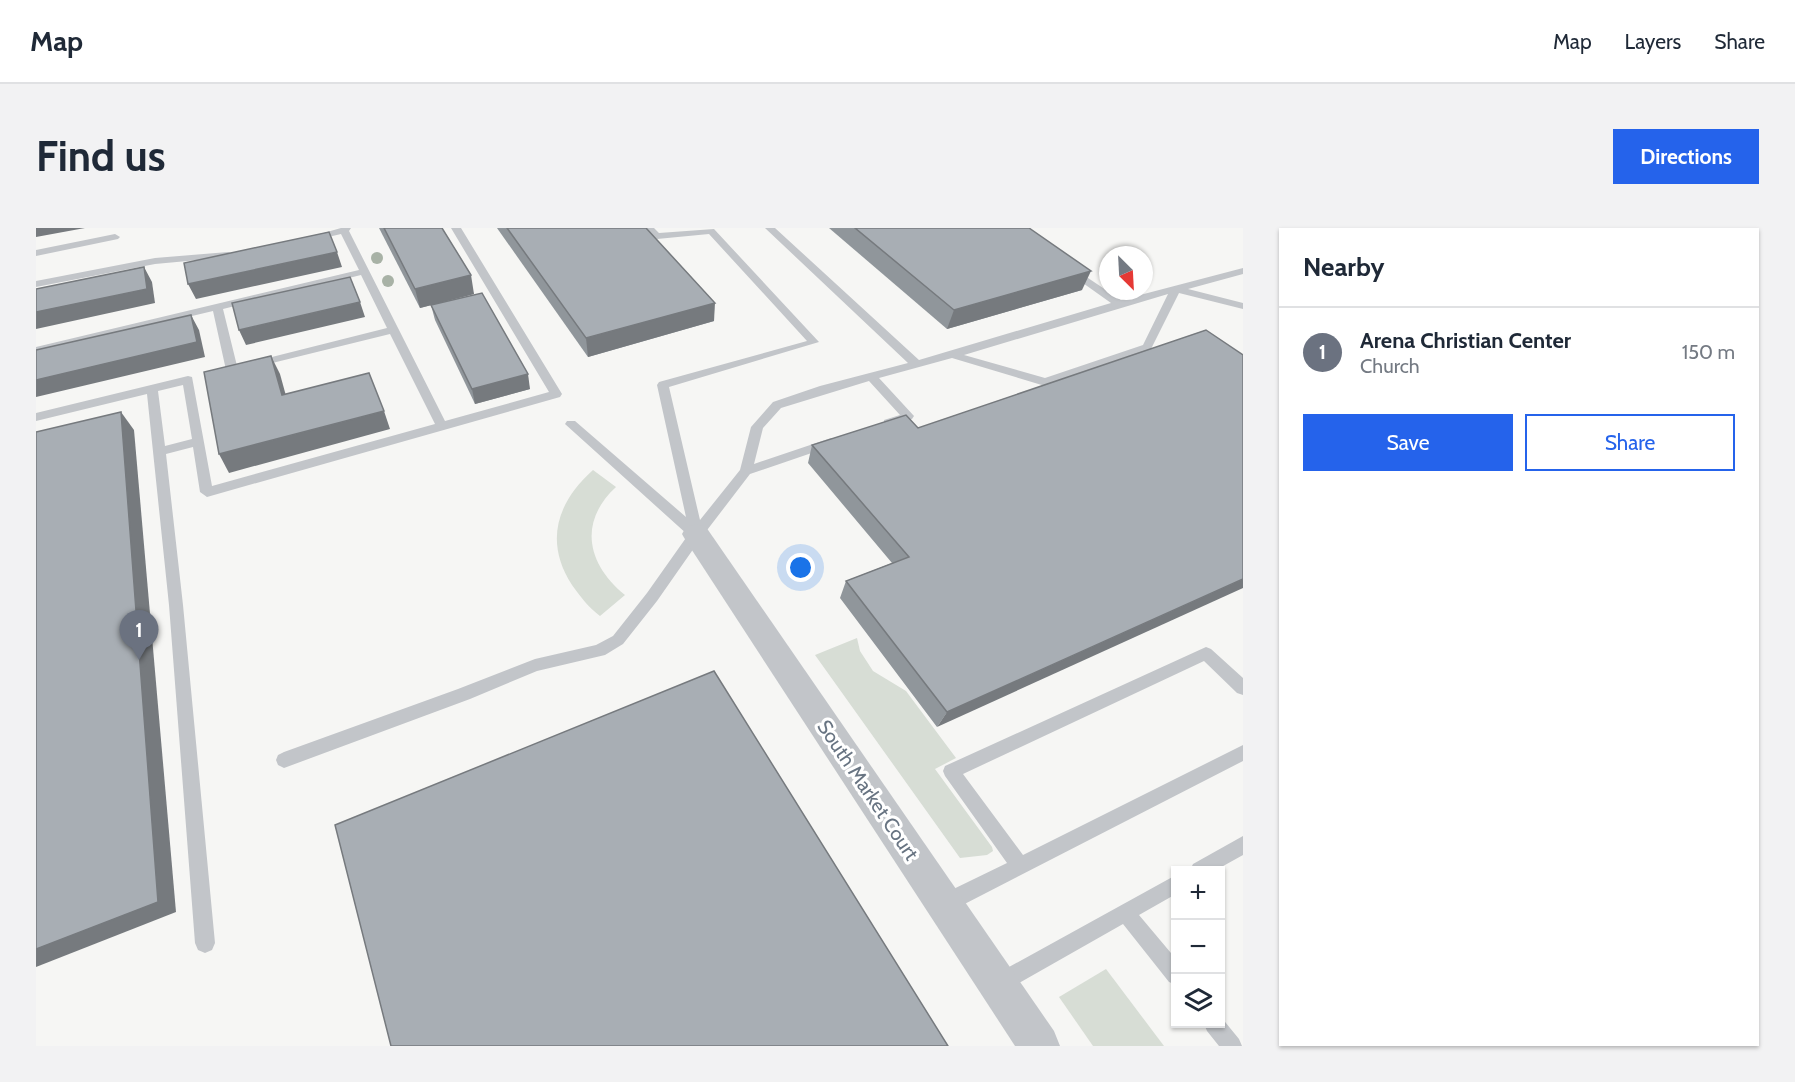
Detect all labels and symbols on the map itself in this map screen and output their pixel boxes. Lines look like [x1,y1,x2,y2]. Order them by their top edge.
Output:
north arrow [1099,246,1153,300]
your location [786,553,815,582]
pin: 1 [120,610,158,660]
street label: South Market Court [812,715,924,865]

